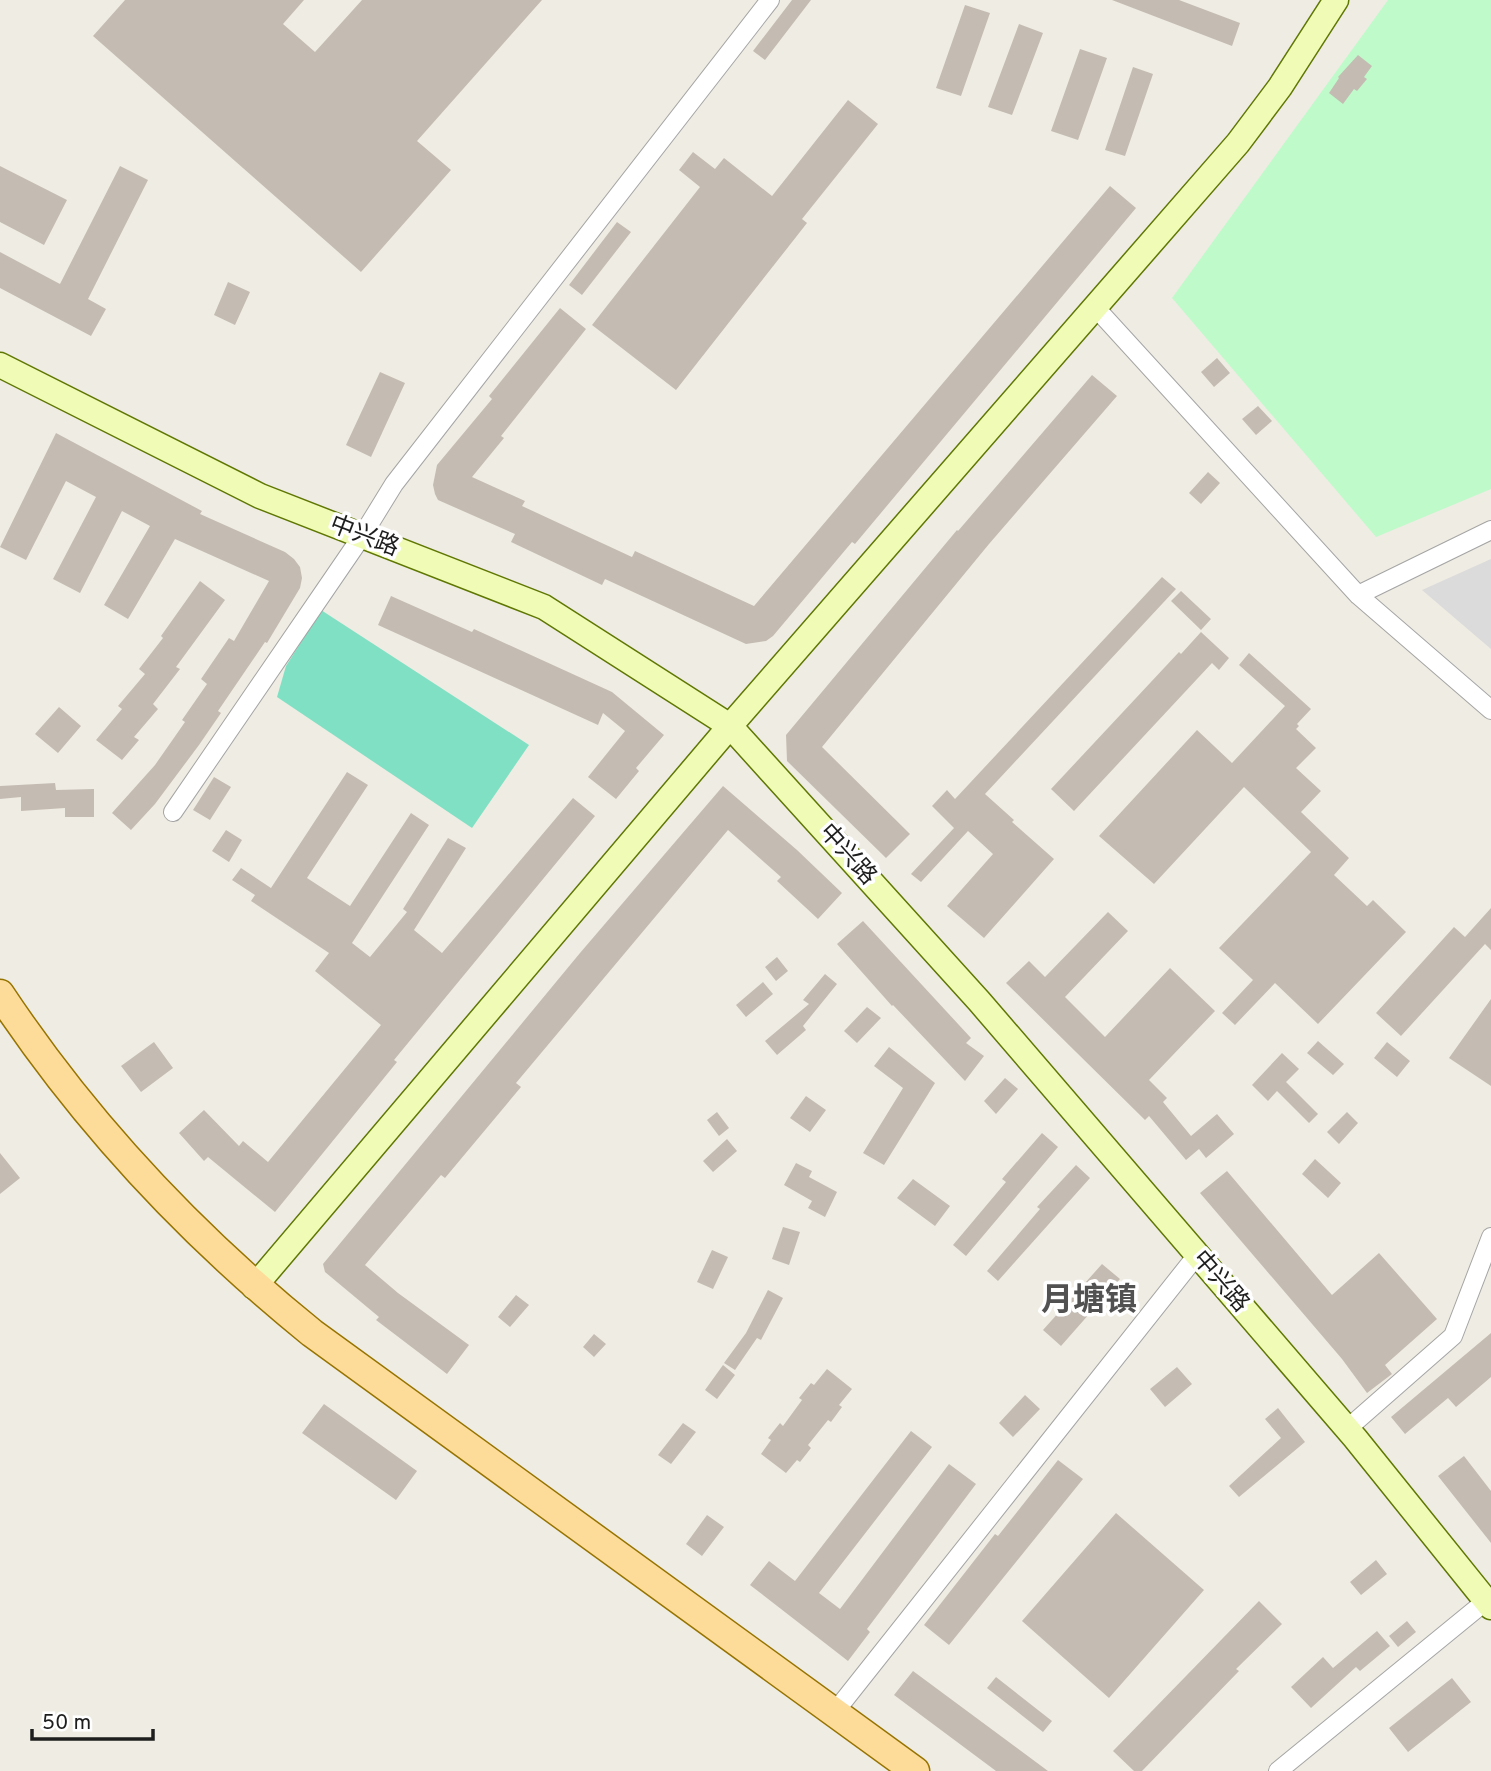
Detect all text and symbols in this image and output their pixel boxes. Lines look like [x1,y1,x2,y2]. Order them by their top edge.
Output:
street label: 中兴路 [325,510,403,564]
street label: 中兴路 [812,818,882,892]
street label: 中兴路 [1185,1245,1255,1319]
district label: 月塘镇 [1041,1282,1137,1322]
scale bar [32,1698,152,1742]
text: 50 m [42,1710,91,1737]

